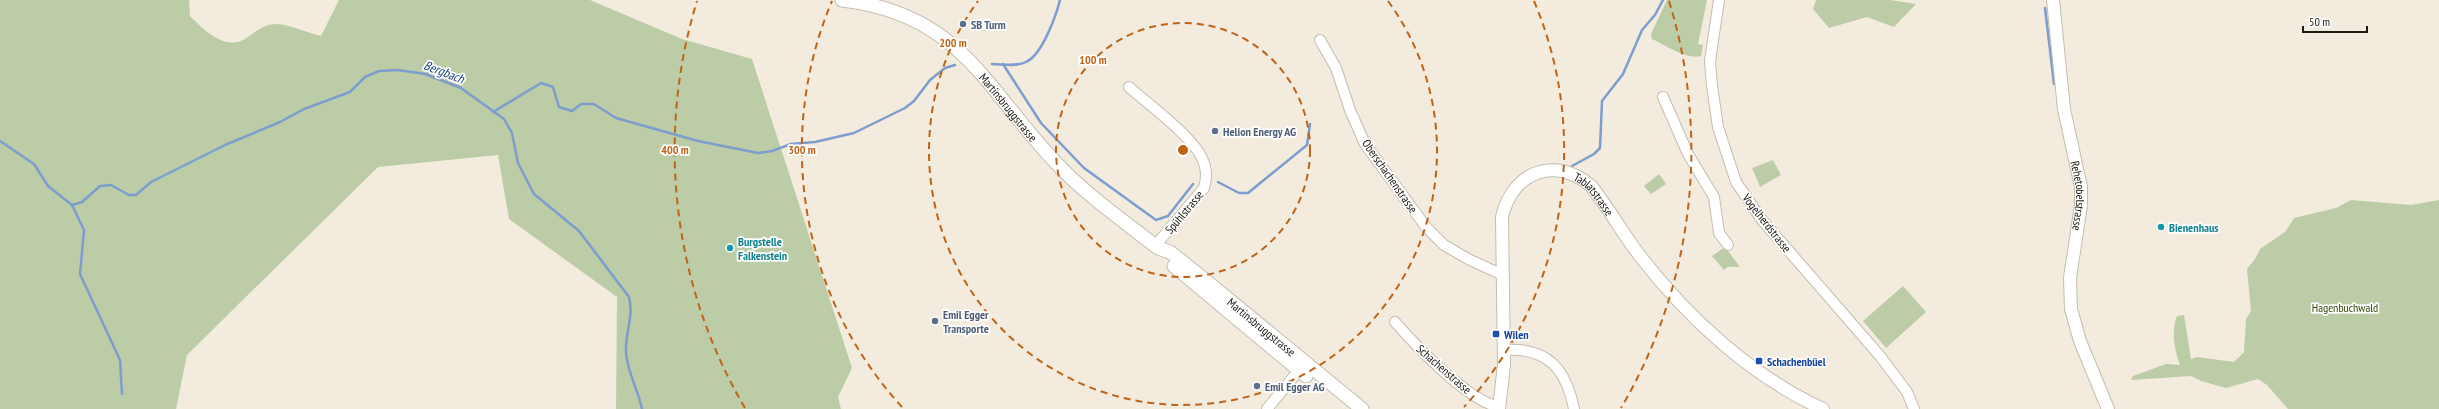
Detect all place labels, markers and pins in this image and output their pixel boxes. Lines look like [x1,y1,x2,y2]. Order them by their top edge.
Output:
place label: SB Turm [971,17,1006,32]
marker: SB Turm [958,19,968,29]
place label: Helion Energy AG [1223,124,1296,139]
marker: Helion Energy AG [1210,126,1220,136]
centre of rings [1176,143,1190,157]
place label: Bienenhaus [2169,220,2219,235]
marker: Bienenhaus [2156,222,2166,232]
place label: Burgstelle Falkenstein [738,234,787,263]
marker: Burgstelle Falkenstein [725,243,735,253]
place label: Emil Egger Transporte [943,307,989,336]
marker: Emil Egger Transporte [930,316,940,326]
place label: Wilen [1503,327,1529,342]
marker: Wilen [1491,329,1501,339]
place label: Schachenbüel [1767,354,1826,369]
marker: Schachenbüel [1754,356,1764,366]
place label: Emil Egger AG [1265,379,1324,394]
marker: Emil Egger AG [1252,381,1262,391]

